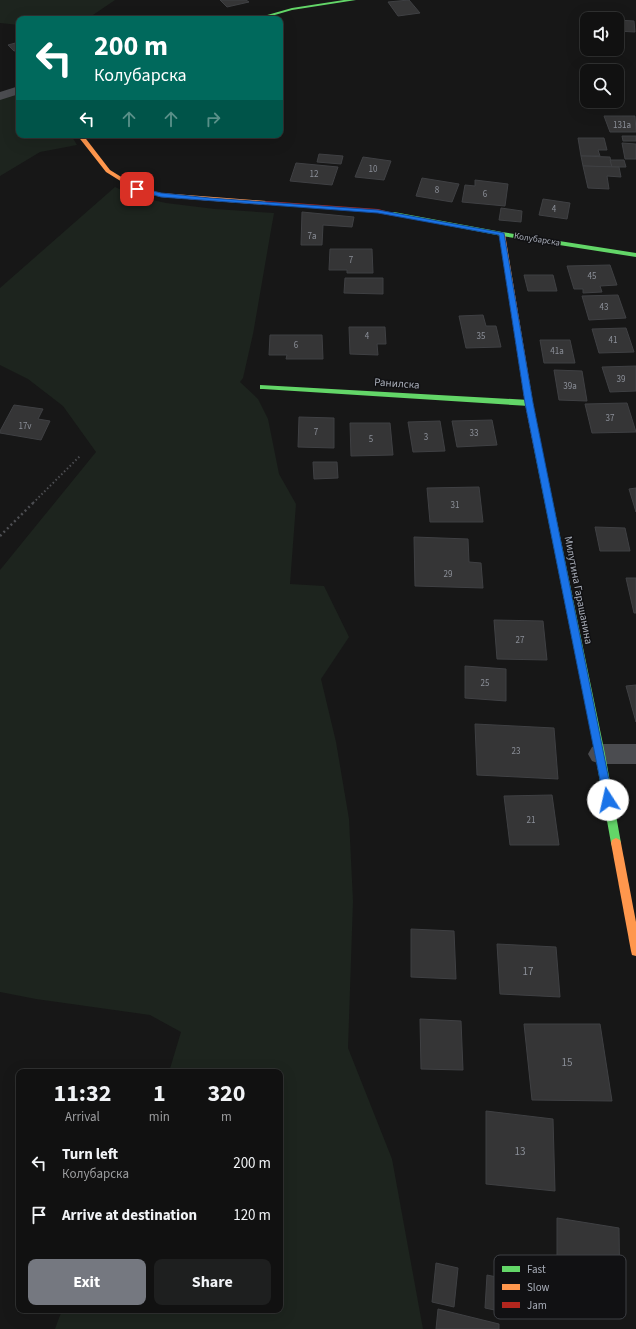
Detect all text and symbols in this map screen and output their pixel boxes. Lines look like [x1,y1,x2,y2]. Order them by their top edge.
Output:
map controls [580,12,624,108]
button: sound [580,12,624,56]
text: 200 m [94,26,168,66]
icon: left [28,32,80,84]
text: Колубарска [94,63,187,88]
button: search [580,64,624,108]
icon: left [76,108,98,130]
icon: ahead [118,108,140,130]
icon: ahead [160,108,182,130]
icon: right [202,108,224,130]
house number: 131a [613,119,631,132]
house number: 10 [369,163,378,176]
house number: 12 [310,168,319,181]
pin [120,172,154,206]
icon: arrive [126,178,148,200]
house number: 8 [435,184,440,197]
house number: 6 [483,188,488,201]
house number: 4 [552,203,557,216]
street label: Колубарска [513,229,561,250]
house number: 7a [307,230,317,243]
house number: 7 [349,254,354,267]
house number: 45 [588,270,597,283]
house number: 43 [600,301,609,314]
house number: 4 [365,330,370,343]
house number: 35 [477,330,486,343]
house number: 41 [609,334,617,347]
house number: 6 [294,339,299,352]
house number: 41a [550,345,564,358]
house number: 39 [617,373,626,386]
street label: Ранилска [374,374,420,393]
house number: 39a [563,380,577,393]
house number: 37 [606,412,615,425]
house number: 17v [18,420,32,433]
house number: 7 [314,426,319,439]
house number: 33 [470,427,479,440]
house number: 3 [424,431,429,444]
house number: 5 [369,433,374,446]
house number: 31 [451,499,459,512]
street label: Милутина Гарашанина [561,535,596,645]
house number: 29 [444,568,453,581]
house number: 27 [516,634,525,647]
house number: 25 [481,677,490,690]
house number: 23 [512,745,521,758]
position arrow [587,779,629,821]
house number: 21 [527,814,535,827]
house number: 17 [523,964,533,979]
house number: 15 [562,1055,572,1070]
text: 11:32 [53,1076,111,1111]
text: 1 [153,1076,166,1111]
text: 320 [207,1076,245,1111]
text: Arrival [65,1108,100,1126]
text: min [149,1108,170,1126]
text: m [221,1108,232,1126]
text: Turn left [62,1144,118,1165]
house number: 13 [515,1144,525,1159]
icon: left [28,1152,50,1174]
text: 200 m [233,1153,271,1174]
text: Колубарска [62,1165,129,1183]
icon: arrive [28,1204,50,1226]
text: Arrive at destination [62,1205,197,1226]
text: 120 m [233,1205,271,1226]
legend [494,1255,626,1319]
button: Exit [28,1259,146,1305]
button: Share [154,1259,271,1305]
text: Fast [527,1262,546,1277]
text: Slow [527,1280,550,1295]
text: Jam [527,1298,547,1313]

